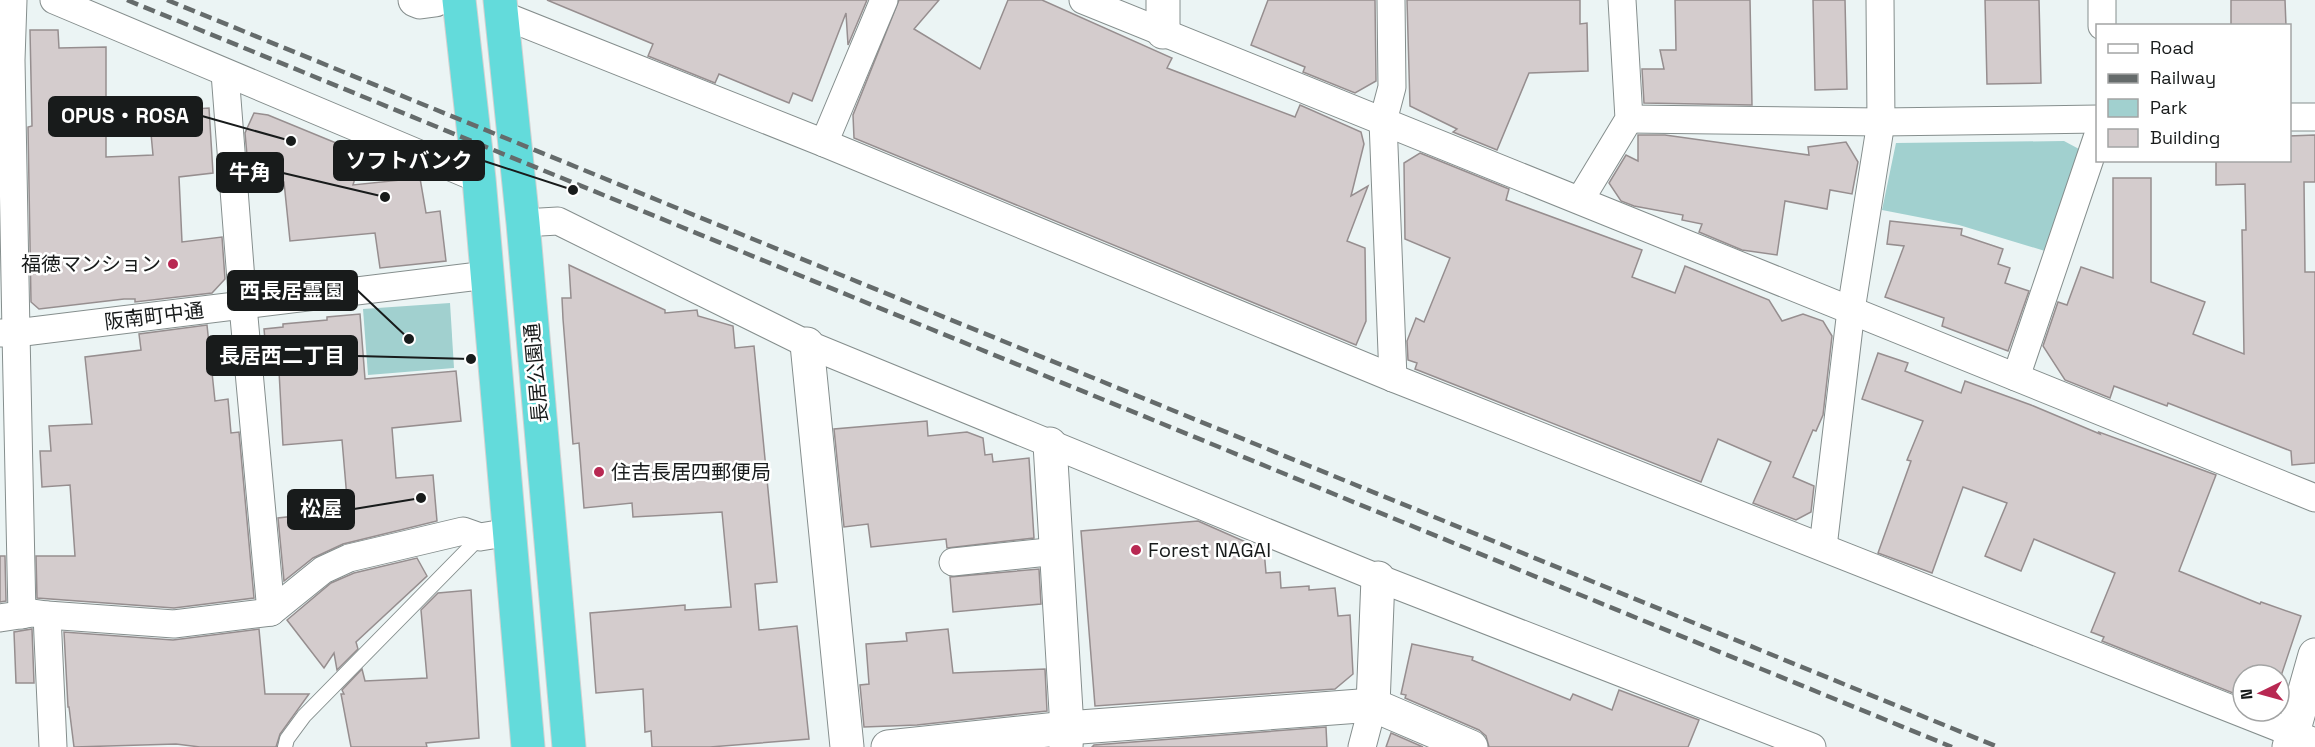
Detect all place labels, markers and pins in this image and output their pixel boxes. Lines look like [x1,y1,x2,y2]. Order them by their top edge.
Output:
callout: OPUS・ROSA [49,97,202,136]
callout: ソフトバンク [334,141,484,180]
callout: 牛角 [217,153,283,192]
place label: 福徳マンション [21,251,161,277]
marker: 福徳マンション [166,257,180,271]
callout: 西長居霊園 [228,271,357,310]
callout: 長居西二丁目 [207,336,357,375]
place label: 住吉長居四郵便局 [611,459,771,485]
marker: 住吉長居四郵便局 [592,465,606,479]
callout: 松屋 [288,490,354,529]
place label: Forest NAGAI [1148,537,1271,563]
marker: Forest NAGAI [1129,543,1143,557]

